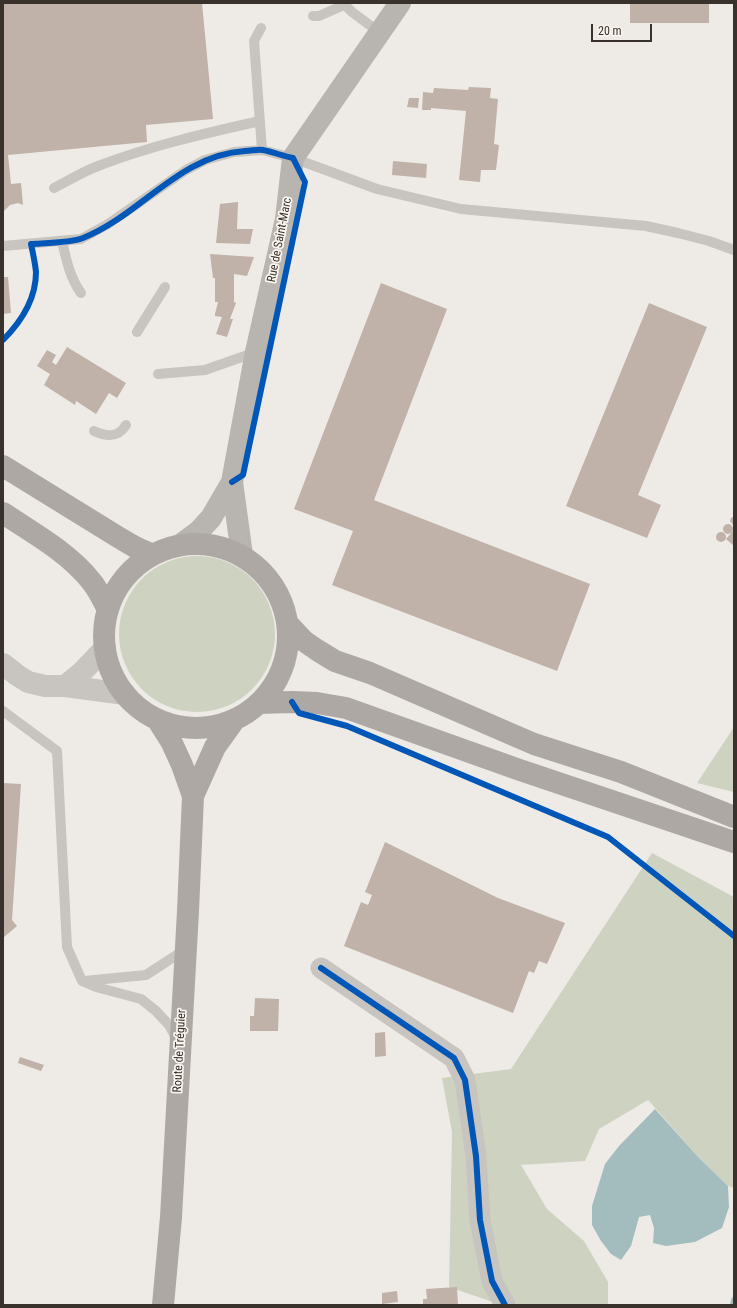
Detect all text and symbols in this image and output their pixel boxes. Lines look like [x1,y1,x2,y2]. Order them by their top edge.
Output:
scale bar [593,16,654,42]
text: 20 m [598,24,622,38]
street label: Rue de Saint-Marc [265,196,295,284]
street label: Route de Tréguier [171,1009,189,1093]

